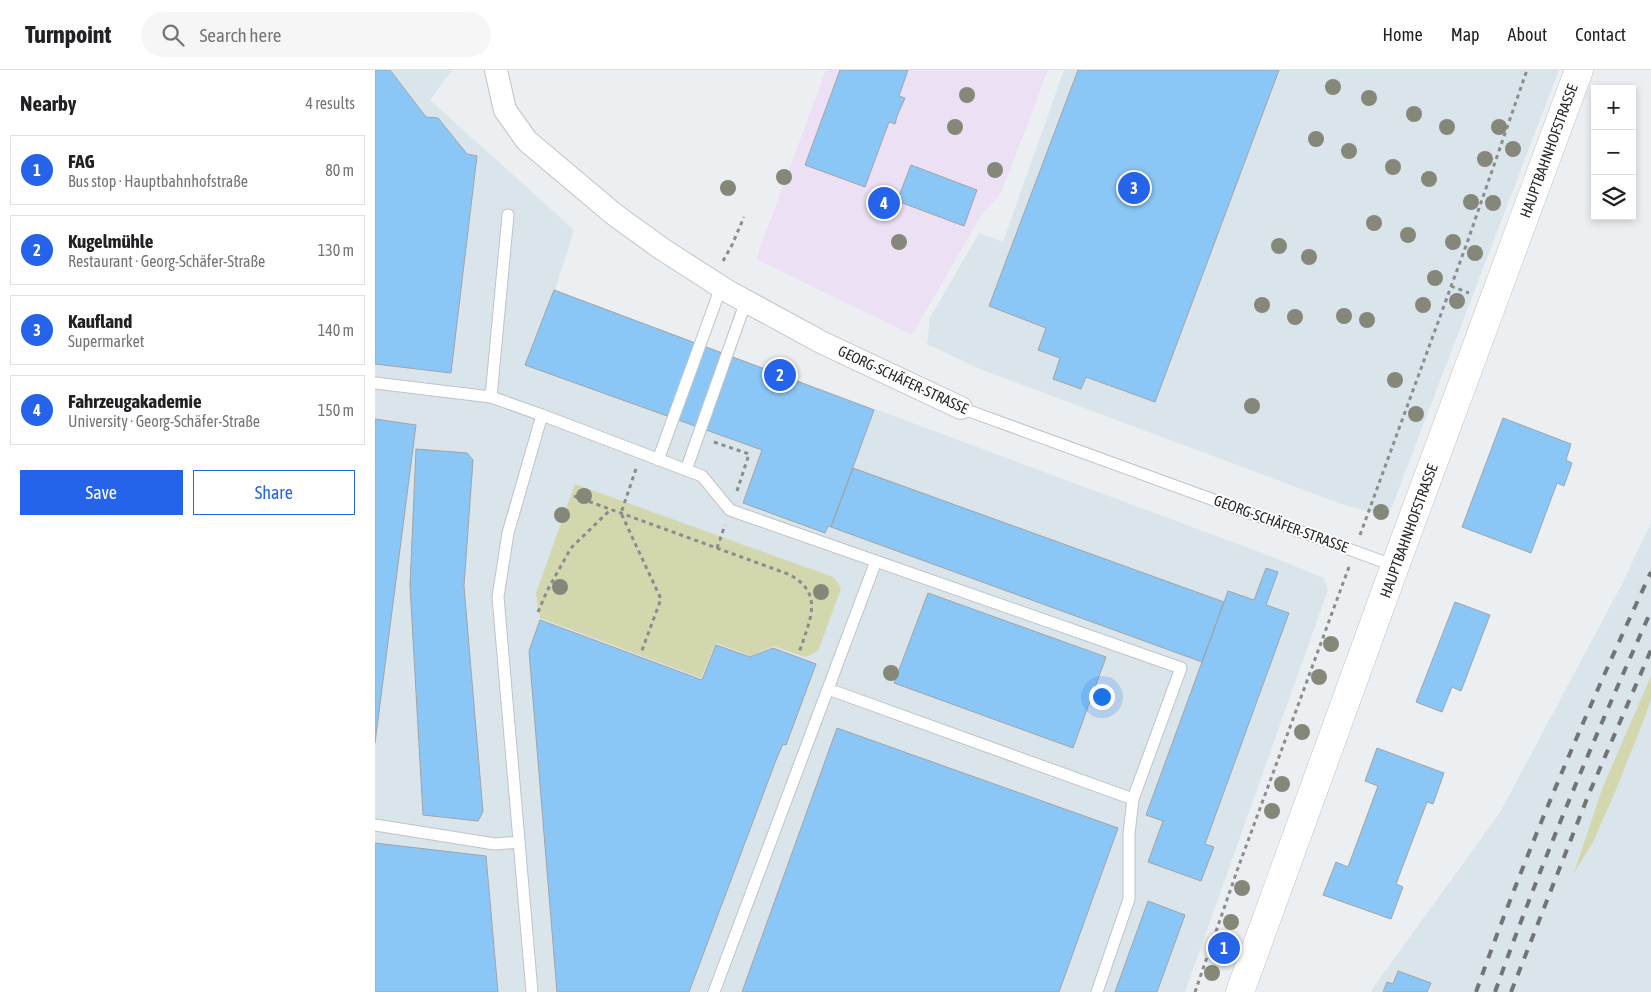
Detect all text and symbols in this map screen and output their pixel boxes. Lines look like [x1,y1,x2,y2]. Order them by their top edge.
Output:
search box [141,12,491,57]
text: Turnpoint [25,21,111,48]
icon: search [159,21,187,49]
text: Search here [199,24,281,46]
text: Home [1383,24,1423,45]
text: Map [1451,24,1480,45]
text: About [1508,24,1547,45]
text: Contact [1575,24,1626,45]
street label: HAUPTBAHNHOFSTRASSE [1516,81,1581,220]
map controls [1591,85,1636,220]
button: + [1591,85,1636,130]
text: Nearby [20,91,76,115]
text: 4 results [305,94,355,112]
button: − [1591,130,1636,175]
text: FAG [68,150,95,172]
text: 1 [33,161,41,179]
text: 80 m [325,161,354,179]
pin: 3 [1118,169,1150,207]
text: Bus stop · Hauptbahnhofstraße [68,172,248,190]
button: layers [1591,175,1636,220]
pin: 4 [868,184,900,222]
text: Kugelmühle [68,230,153,252]
text: 2 [33,241,41,259]
text: 130 m [318,241,354,259]
text: Restaurant · Georg-Schäfer-Straße [68,252,265,270]
text: Kaufland [68,310,132,332]
text: 3 [33,321,41,339]
text: 140 m [318,321,354,339]
text: Supermarket [68,332,144,350]
street label: GEORG-SCHÄFER-STRASSE [835,342,972,417]
pin: 2 [764,356,796,394]
text: Fahrzeugakademie [68,390,202,412]
text: 4 [33,401,41,419]
text: 150 m [318,401,354,419]
text: University · Georg-Schäfer-Straße [68,412,260,430]
street label: HAUPTBAHNHOFSTRASSE [1376,461,1441,600]
button: Save [20,470,183,515]
button: Share [193,470,355,515]
street label: GEORG-SCHÄFER-STRASSE [1212,491,1351,556]
your location [1089,684,1115,710]
pin: 1 [1208,929,1240,967]

